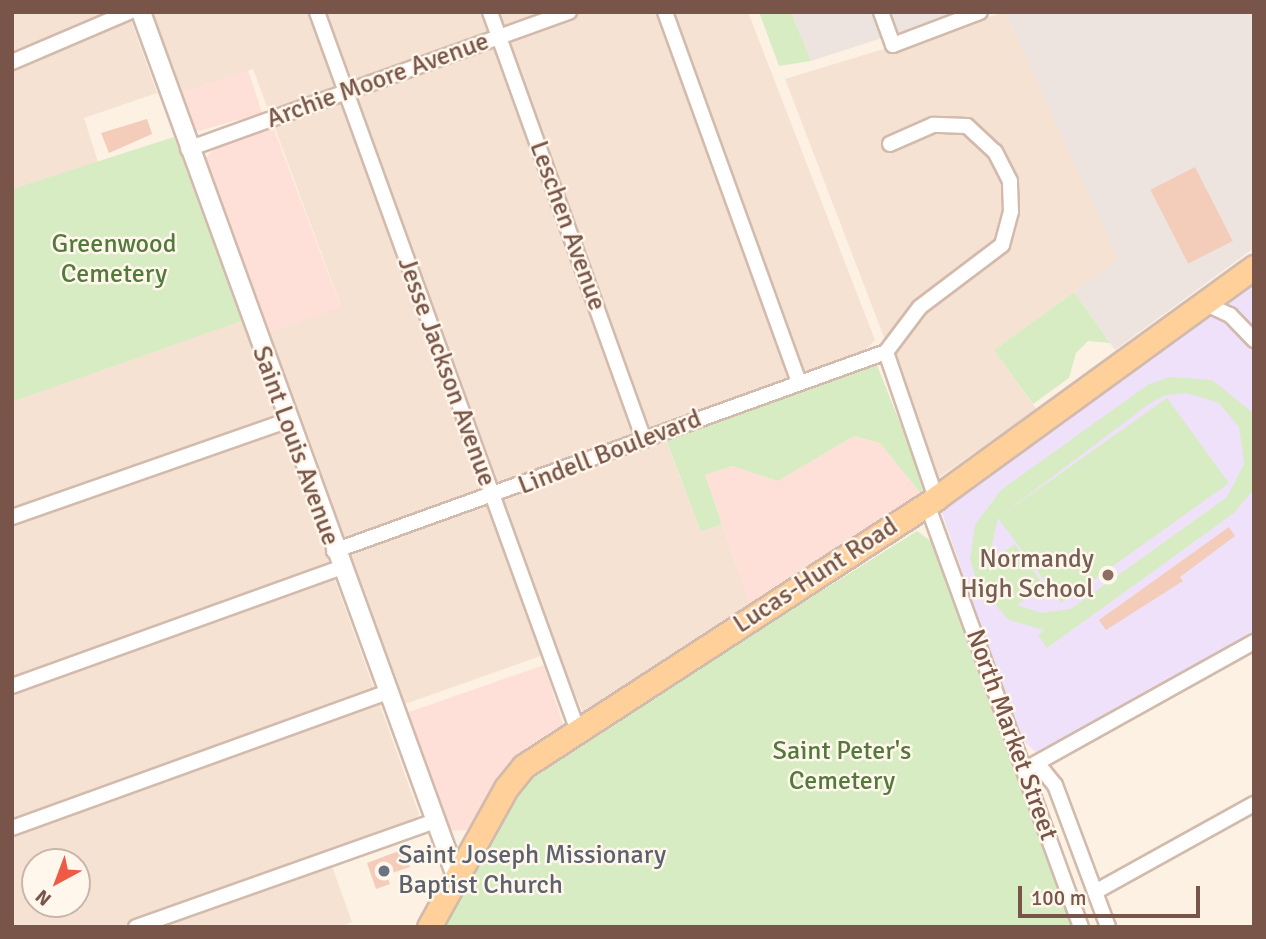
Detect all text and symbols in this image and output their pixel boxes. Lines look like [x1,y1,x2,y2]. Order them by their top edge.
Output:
street label: Archie Moore Avenue [263,26,493,136]
street label: Leschen Avenue [522,137,612,315]
park label: Greenwood Cemetery [52,229,176,290]
street label: Jesse Jackson Avenue [390,253,502,491]
street label: Saint Louis Avenue [244,342,346,550]
street label: Lindell Boulevard [514,404,706,502]
street label: Lucas-Hunt Road [728,511,904,641]
place label: Normandy High School [960,544,1094,606]
marker: Normandy High School [1100,567,1116,583]
street label: North Market Street [958,625,1064,845]
park label: Saint Peter's Cemetery [773,736,911,798]
place label: Saint Joseph Missionary Baptist Church [398,840,666,902]
north arrow [21,848,91,918]
marker: Saint Joseph Missionary Baptist Church [376,863,392,879]
scale bar [1021,872,1203,916]
text: N [31,884,56,911]
text: 100 m [1031,885,1086,911]

